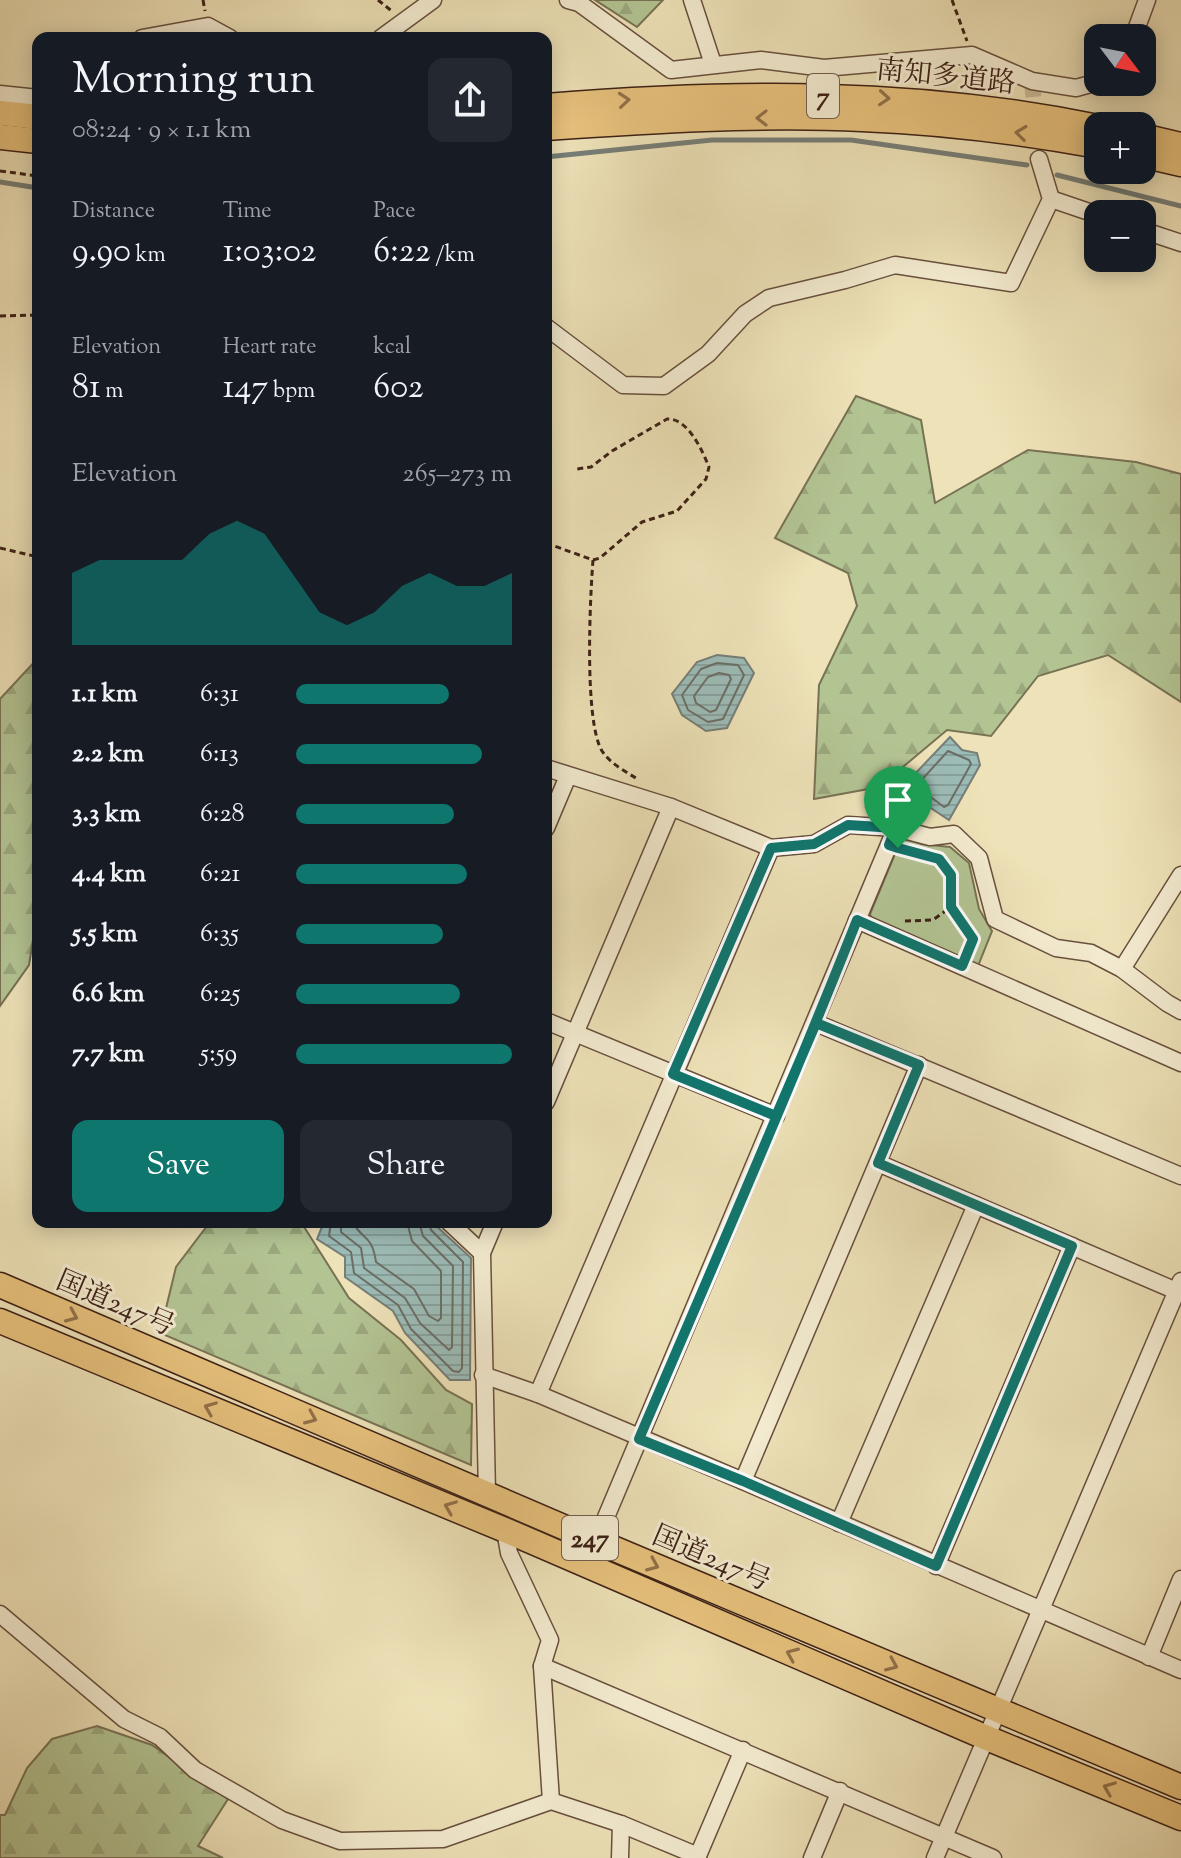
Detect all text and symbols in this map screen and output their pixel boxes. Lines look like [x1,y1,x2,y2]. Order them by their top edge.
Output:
north arrow [1084,24,1156,96]
map controls [1084,24,1156,272]
text: Morning run [72,50,315,113]
street label: 南知多道路 [874,51,1017,105]
button: share [428,58,512,142]
road number: 7 [807,74,839,118]
one-way arrow [878,89,891,106]
one-way arrow [618,92,631,109]
one-way arrow [755,109,768,127]
text: 08:24 · 9 × 1.1 km [72,112,251,149]
button: + [1084,112,1156,184]
one-way arrow [1014,125,1027,142]
text: Distance [72,196,155,228]
text: Time [223,196,272,228]
text: Pace [373,196,415,228]
button: − [1084,200,1156,272]
text: 9.90 [72,228,131,277]
text: 1:03:02 [223,228,317,277]
text: 6:22 [373,228,431,277]
text: km [131,240,166,272]
text: /km [431,240,475,272]
text: Elevation [72,332,161,364]
text: Heart rate [223,332,317,364]
text: kcal [373,332,411,364]
text: 81 [72,364,101,413]
text: 147 [223,364,268,413]
text: 602 [373,364,424,413]
text: m [101,376,123,408]
text: bpm [268,376,315,408]
text: Elevation [72,456,177,493]
text: 265–273 m [403,456,512,493]
text: 1.1 km [72,676,137,713]
text: 6:31 [200,676,239,713]
text: 2.2 km [72,736,144,773]
text: 6:13 [200,736,239,773]
pin [864,766,932,848]
icon: arrive [876,778,920,822]
text: 3.3 km [72,796,141,833]
text: 6:28 [200,796,245,833]
text: 4.4 km [72,856,146,893]
text: 6:21 [200,856,240,893]
text: 5.5 km [72,916,138,953]
text: 6:35 [200,916,239,953]
text: 6.6 km [72,976,145,1013]
text: 6:25 [200,976,240,1013]
text: 7.7 km [72,1036,145,1073]
text: 5:59 [200,1036,237,1073]
button: Save [72,1120,284,1212]
button: Share [300,1120,512,1212]
street label: 国道247号 [49,1262,180,1348]
one-way arrow [64,1306,78,1322]
one-way arrow [204,1401,218,1418]
one-way arrow [303,1409,317,1425]
one-way arrow [444,1500,458,1517]
road number: 247 [562,1516,618,1560]
street label: 国道247号 [645,1517,776,1603]
one-way arrow [644,1555,659,1571]
one-way arrow [786,1647,800,1663]
one-way arrow [884,1656,898,1672]
one-way arrow [1103,1781,1117,1798]

